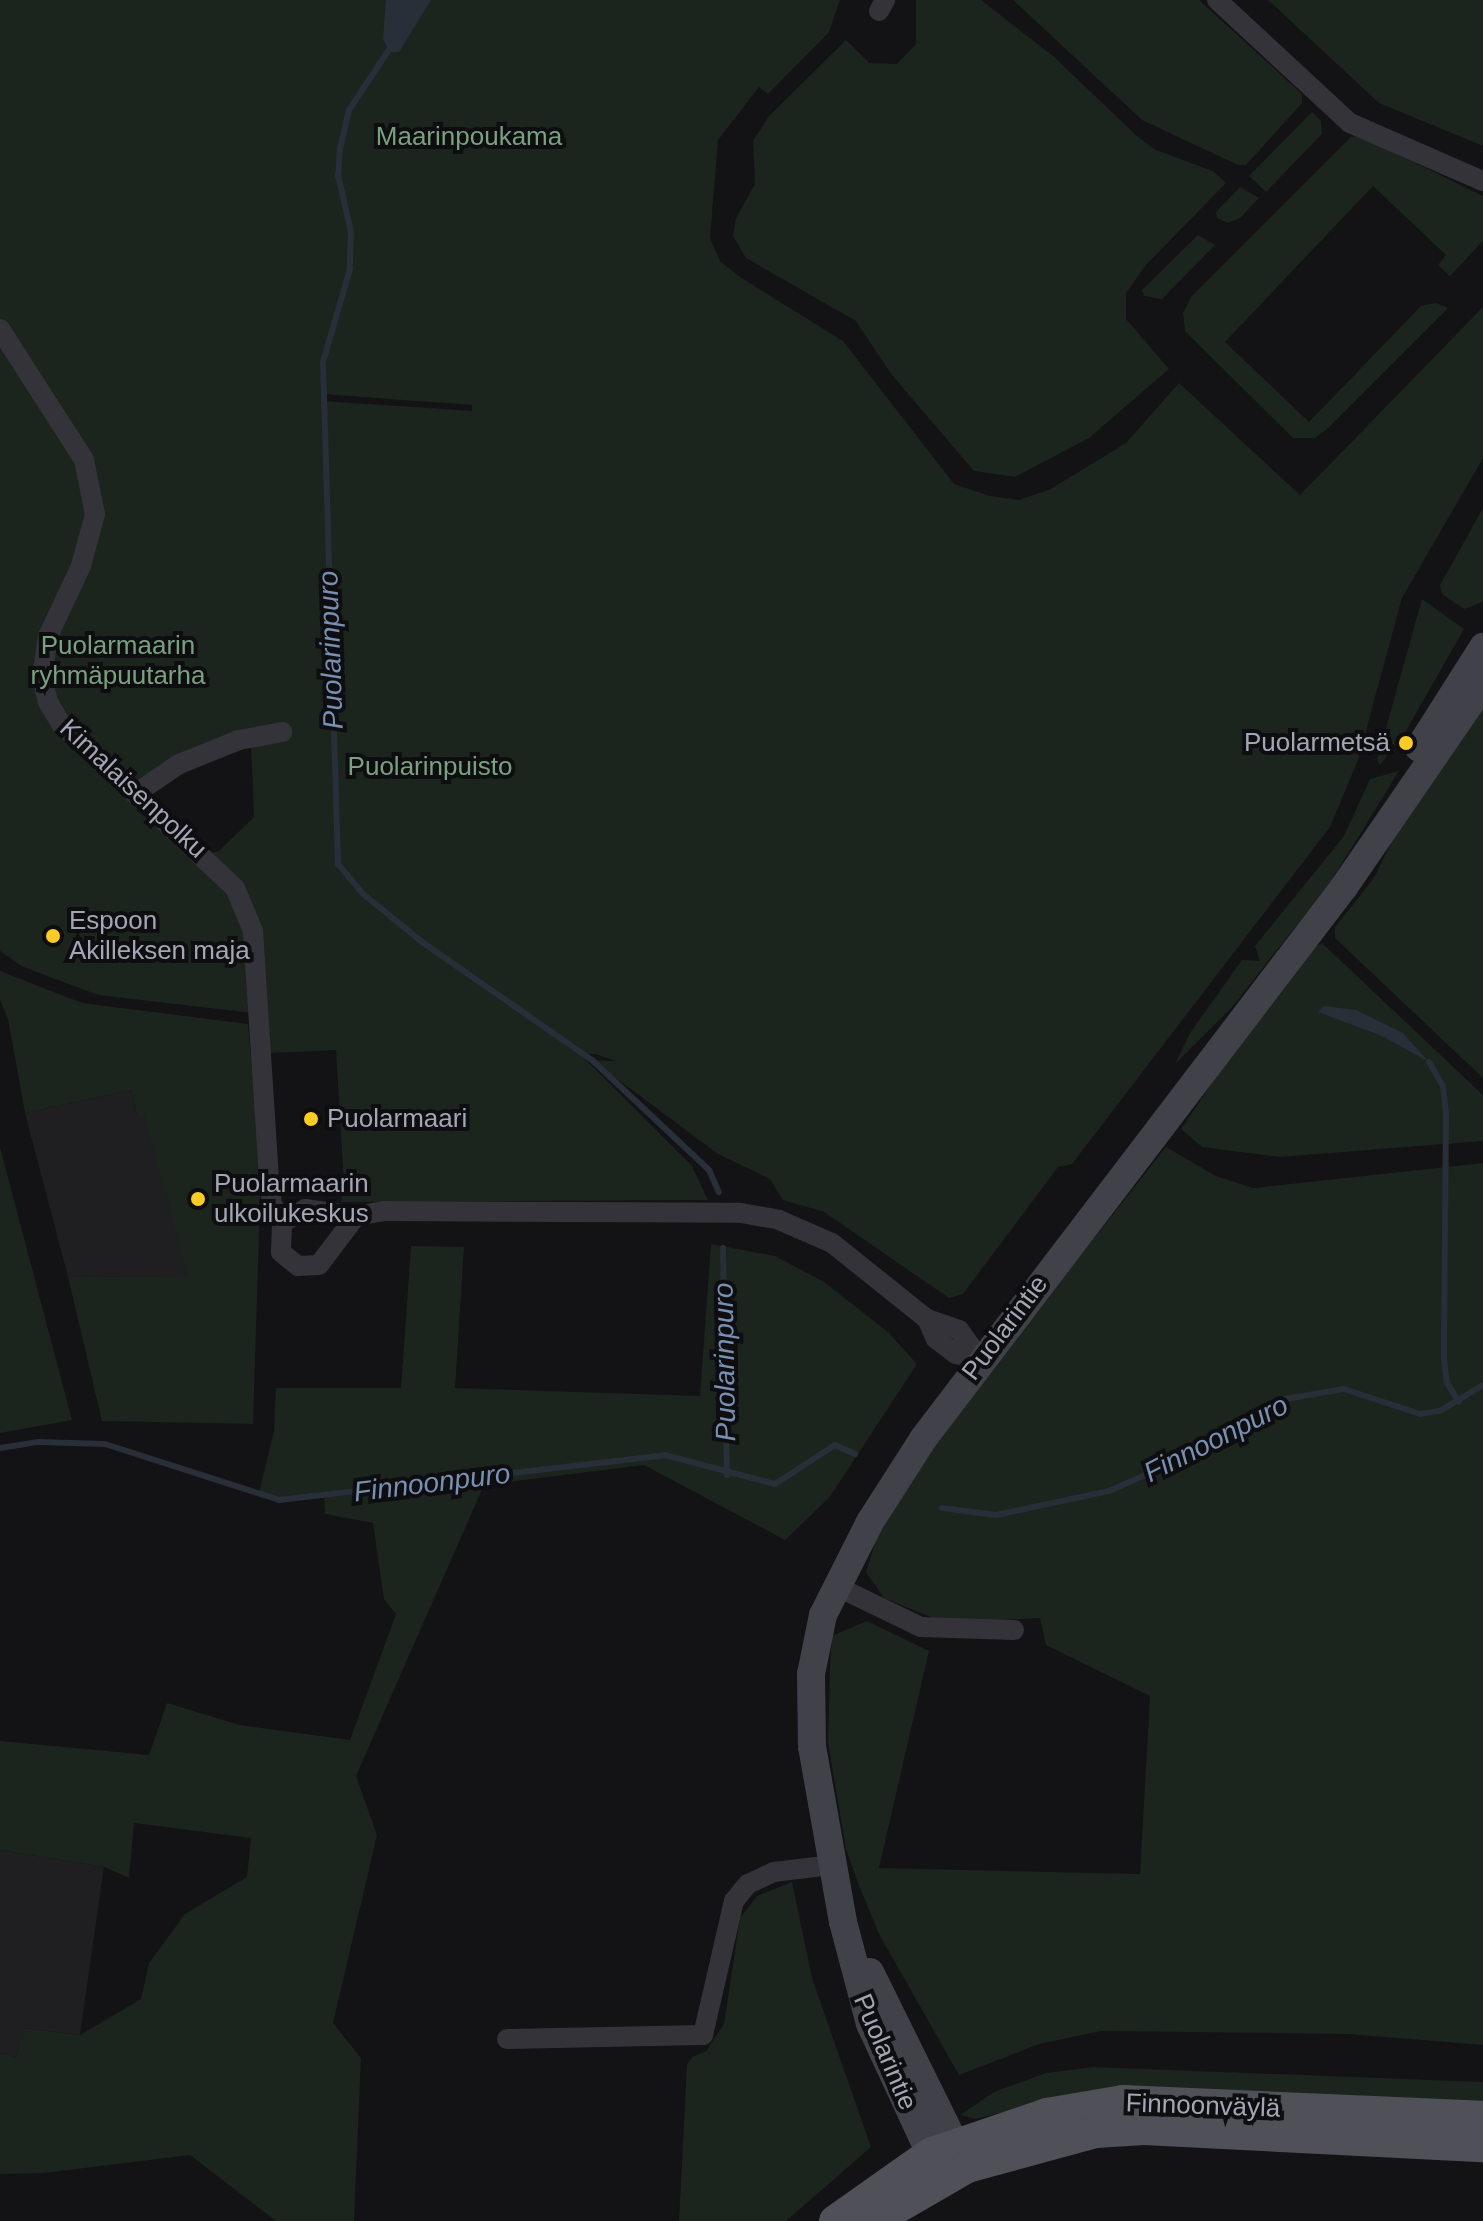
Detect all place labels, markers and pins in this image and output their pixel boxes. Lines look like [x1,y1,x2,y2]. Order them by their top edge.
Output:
place label: Puolarmetsä [1244,727,1390,759]
marker: Puolarmetsä [1397,734,1415,752]
place label: Espoon Akilleksen maja [69,905,250,966]
marker: Espoon Akilleksen maja [44,927,62,945]
place label: Puolarmaari [327,1103,467,1135]
marker: Puolarmaari [302,1110,320,1128]
place label: Puolarmaarin ulkoilukeskus [214,1168,369,1230]
marker: Puolarmaarin ulkoilukeskus [189,1190,207,1208]

